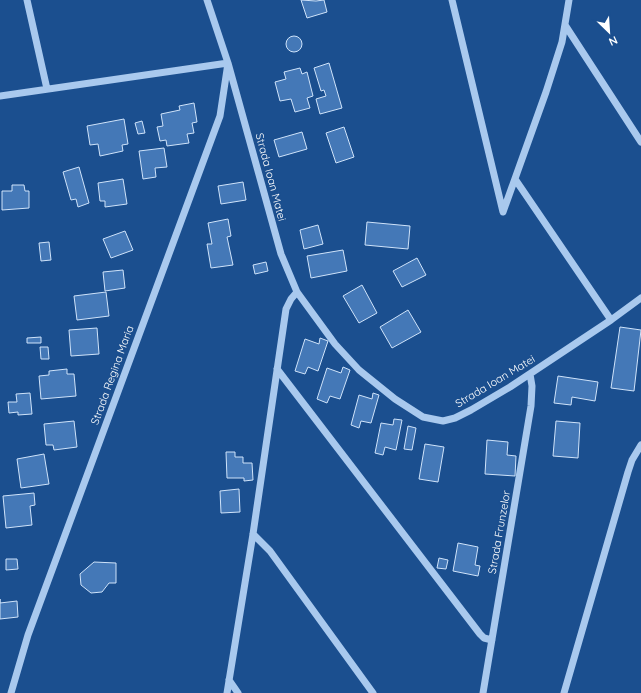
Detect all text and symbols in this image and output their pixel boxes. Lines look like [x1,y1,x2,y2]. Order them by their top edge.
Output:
north arrow [589,12,629,52]
text: N [607,33,620,49]
street label: Strada Ioan Matei [253,132,289,222]
street label: Strada Regina Maria [88,323,136,427]
street label: Strada Ioan Matei [453,352,537,410]
street label: Strada Frunzelor [485,488,513,575]

